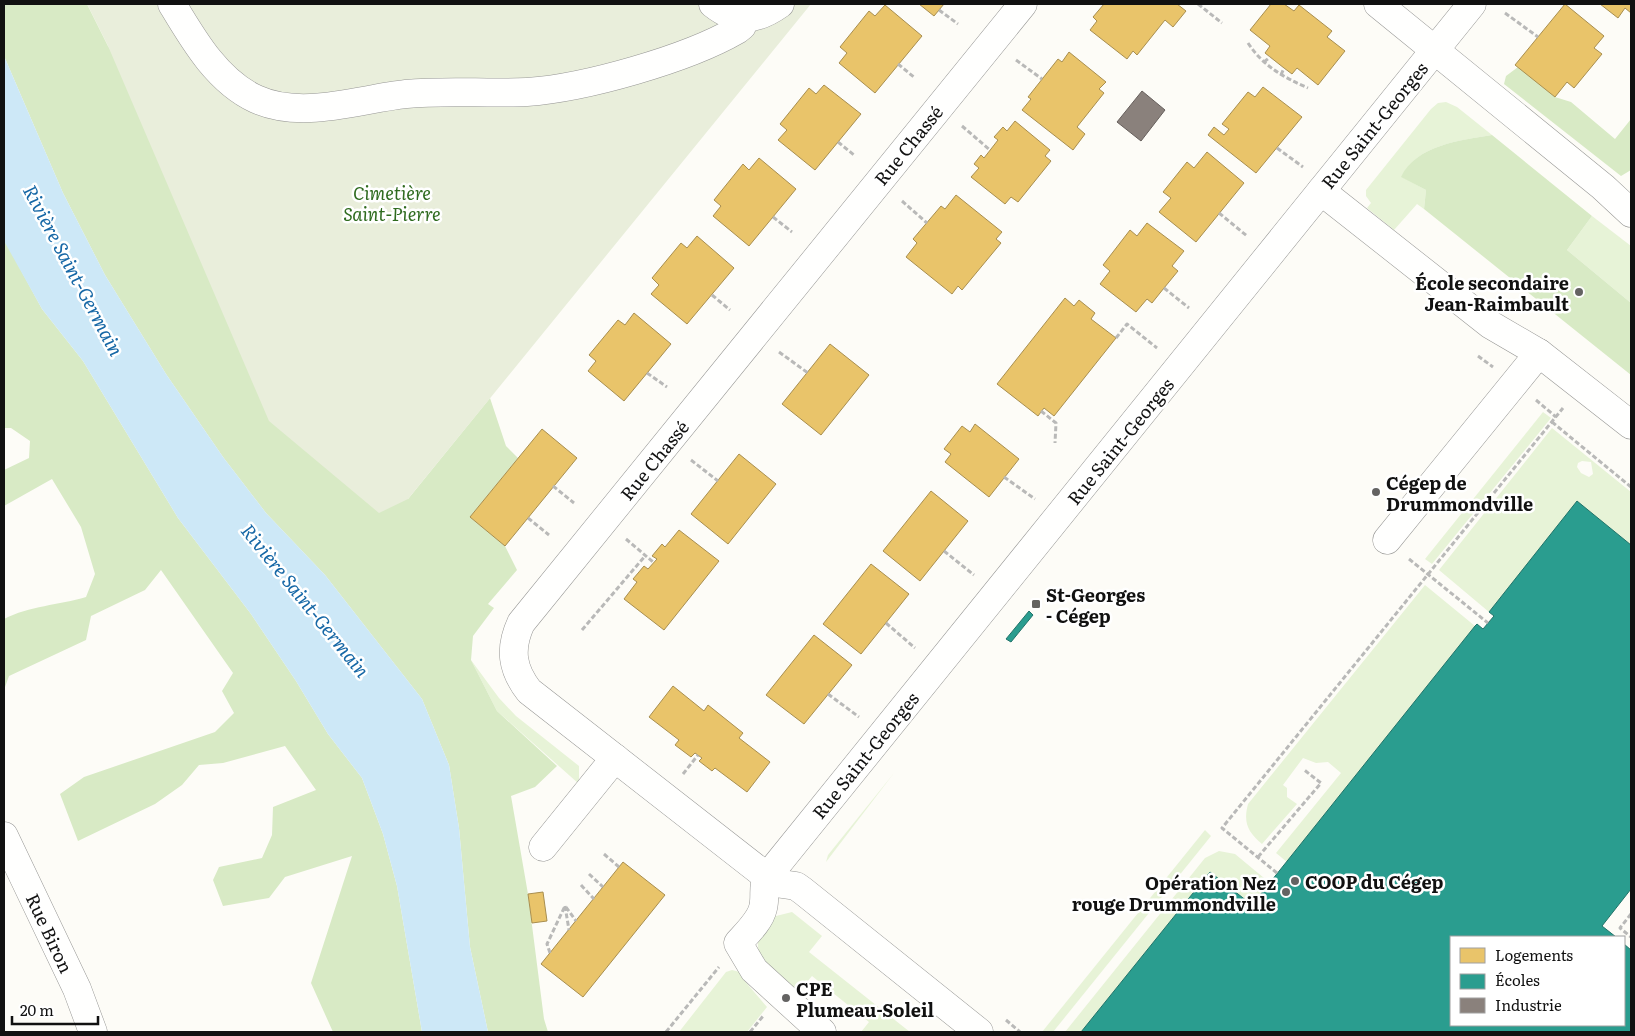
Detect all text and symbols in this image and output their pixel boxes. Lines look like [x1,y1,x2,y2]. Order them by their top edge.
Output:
street label: Rue Saint-Georges [1314,56,1434,194]
street label: Rue Chassé [867,99,949,191]
water label: Rivière Saint-Germain [17,179,131,361]
park label: Cimetière Saint-Pierre [343,179,441,227]
place label: École secondaire Jean-Raimbault [1415,269,1569,317]
marker: École secondaire Jean-Raimbault [1573,286,1585,298]
street label: Rue Saint-Georges [1060,372,1180,510]
street label: Rue Chassé [613,414,695,506]
place label: Cégep de Drummondville [1386,469,1533,517]
marker: Cégep de Drummondville [1370,486,1382,498]
water label: Rivière Saint-Germain [235,517,377,683]
place label: St-Georges - Cégep [1046,581,1145,629]
marker: St-Georges - Cégep [1030,598,1042,610]
street label: Rue Saint-Georges [805,686,925,824]
place label: COOP du Cégep [1305,868,1443,895]
place label: Opération Nez rouge Drummondville [1072,869,1276,917]
marker: COOP du Cégep [1289,875,1301,887]
marker: Opération Nez rouge Drummondville [1280,886,1292,898]
street label: Rue Biron [20,889,80,977]
legend [1450,936,1625,1026]
text: Logements [1495,943,1573,966]
text: Écoles [1495,968,1540,991]
place label: CPE Plumeau-Soleil [796,975,935,1023]
marker: CPE Plumeau-Soleil [780,992,792,1004]
text: Industrie [1495,993,1562,1016]
scale bar [12,994,99,1026]
text: 20 m [20,998,54,1021]

